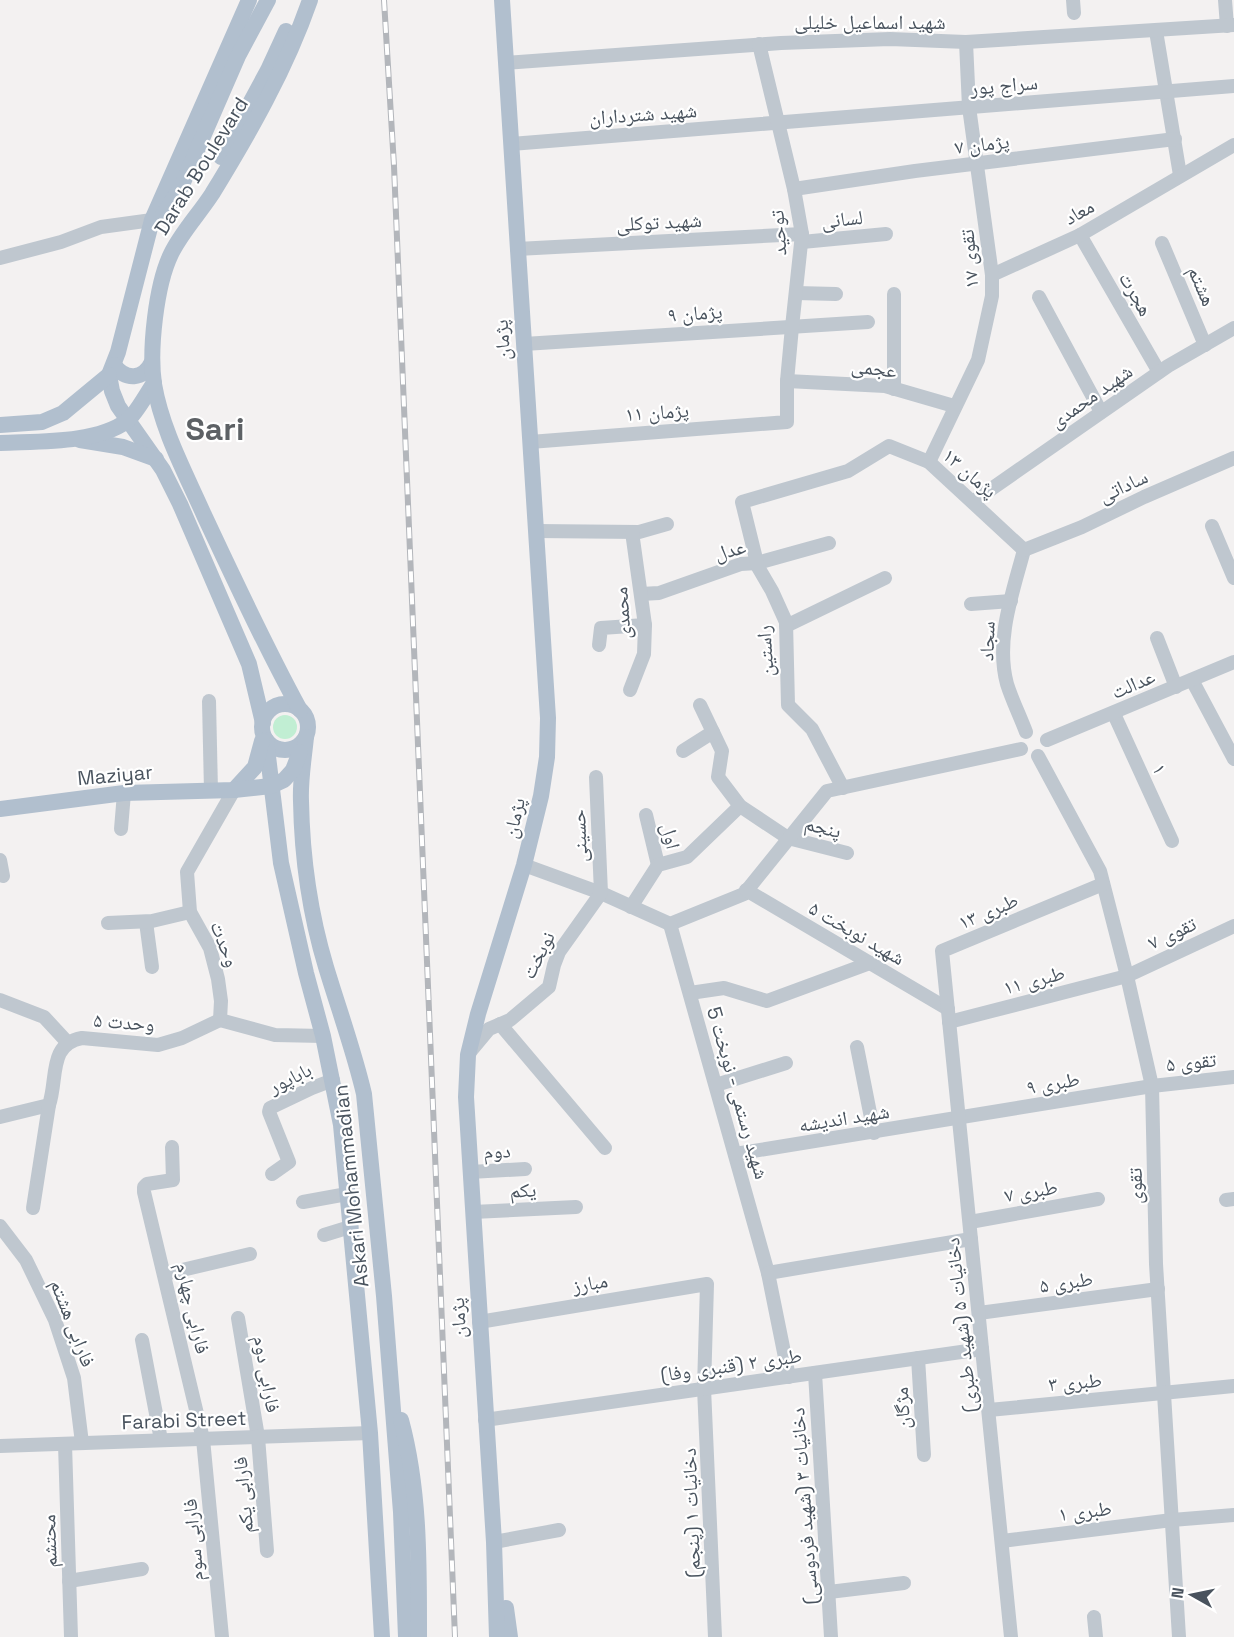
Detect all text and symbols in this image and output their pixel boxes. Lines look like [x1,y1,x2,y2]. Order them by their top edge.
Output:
street label: شهید اسماعیل خلیلی [794,9,946,35]
street label: سراج پور [968,69,1039,101]
street label: Darab Boulevard [148,92,254,240]
street label: شهید شترداران [588,97,698,131]
street label: پژمان ۷ [953,128,1011,160]
street label: معاد [1059,193,1099,231]
street label: لسانی [820,204,864,234]
street label: شهید توکلی [615,207,703,237]
street label: توحید [763,209,793,257]
street label: تقوی ۱۷ [953,228,985,290]
street label: هشتم [1181,262,1222,310]
street label: هجرت [1113,267,1159,321]
street label: پژمان ۹ [667,298,723,328]
street label: پژمان [488,319,516,361]
street label: عجمی [850,352,898,384]
street label: شهید محمدی [1045,358,1137,434]
street label: پژمان ۱۱ [624,397,690,427]
district label: Sari [185,409,245,449]
street label: پژمان ۱۳ [937,442,1003,504]
street label: ساداتی [1094,463,1152,509]
street label: عدل [711,533,749,567]
street label: محمدی [607,586,637,640]
street label: سجاد [973,621,1001,661]
street label: راستین [750,624,780,678]
street label: عدالت [1107,663,1159,705]
street label: Maziyar [76,759,154,791]
street label: ۱ [1146,760,1174,778]
street label: پژمان [497,795,531,841]
street label: حسینی [565,809,593,863]
street label: پنجم [802,810,844,845]
street label: اول [655,820,687,852]
street label: طبری ۱۳ [954,887,1022,935]
street label: شهید نوبخت ۵ [804,895,910,971]
street label: تقوی ۷ [1144,911,1200,955]
street label: وحدت [204,917,246,971]
street label: نوبخت [515,927,561,983]
street label: طبری ۱۱ [1000,959,1068,1001]
street label: شهید رستمی - نوبخت 5 [701,1004,775,1182]
street label: وحدت ۵ [93,1007,155,1037]
street label: تقوی ۵ [1165,1046,1218,1078]
street label: باباپور [263,1056,316,1100]
street label: طبری ۹ [1024,1066,1082,1100]
street label: Askari Mohammadian [327,1084,375,1288]
street label: شهید اندیشه [797,1098,891,1138]
street label: دوم [483,1137,511,1166]
street label: تقوی [1122,1168,1148,1204]
street label: طبری ۷ [1002,1174,1060,1208]
street label: یکم [509,1176,537,1205]
street label: دخانیات ۵ (شهید طبری) [939,1236,983,1414]
street label: فارابی چهارم [169,1260,216,1357]
street label: طبری ۵ [1038,1265,1094,1299]
street label: مبارز [569,1267,610,1299]
street label: فارابی هشتم [44,1276,102,1371]
street label: پژمان [444,1297,472,1339]
street label: فارابی دوم [246,1333,287,1415]
street label: طبری ۲ (قنبری وفا) [659,1342,803,1388]
street label: طبری ۳ [1047,1367,1103,1397]
street label: مژگان [888,1386,916,1430]
street label: Farabi Street [121,1405,247,1435]
street label: دخانیات ۳ (شهید فردوسی) [784,1407,824,1605]
street label: دخانیات ۱ (پنجم) [676,1447,707,1579]
street label: فارابی یکم [227,1455,260,1534]
street label: طبری ۱ [1057,1495,1113,1527]
street label: فارابی سوم [176,1498,211,1582]
street label: محتشم [35,1514,64,1568]
north arrow [1162,1565,1222,1625]
text: N [1166,1586,1189,1600]

